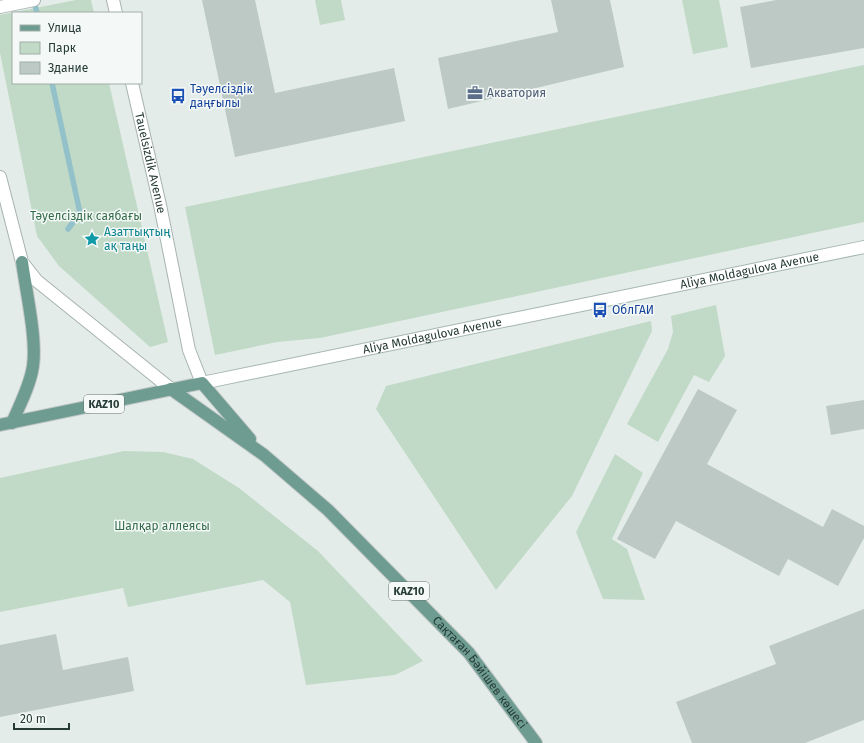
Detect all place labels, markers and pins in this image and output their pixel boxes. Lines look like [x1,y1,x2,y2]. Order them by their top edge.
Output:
place label: Тәуелсіздік даңғылы [190,82,253,110]
office icon: Акватория [466,84,484,102]
place label: Акватория [487,86,546,100]
bus stop icon: Тәуелсіздік даңғылы [169,87,187,105]
place label: Азаттықтың ақ таңы [104,225,170,253]
place icon: Азаттықтың ақ таңы [83,230,101,248]
bus stop icon: ОблГАИ [591,301,609,319]
place label: ОблГАИ [612,303,654,317]

